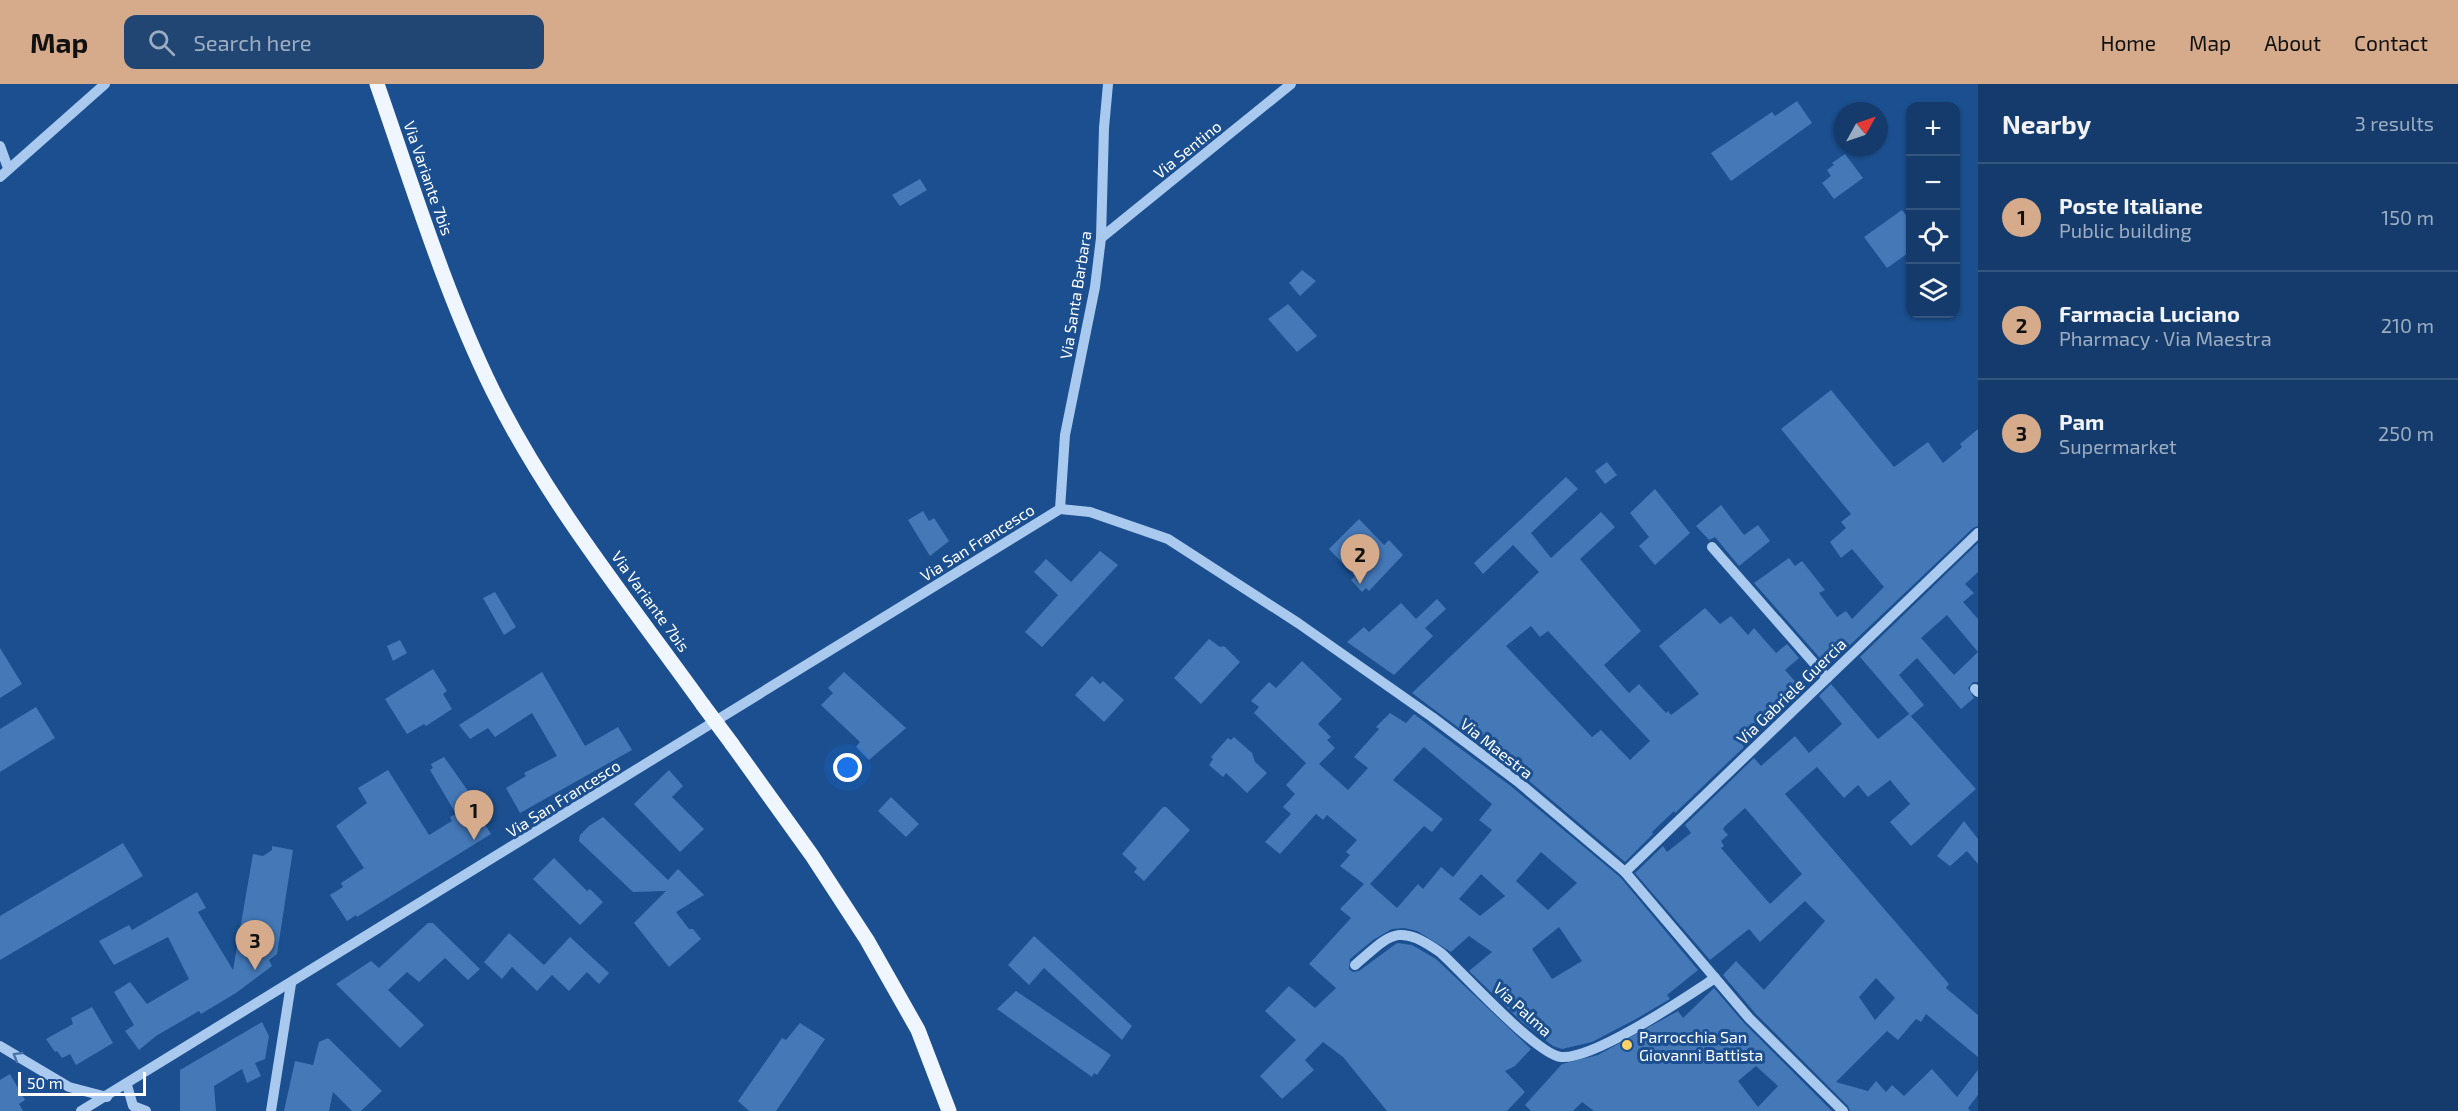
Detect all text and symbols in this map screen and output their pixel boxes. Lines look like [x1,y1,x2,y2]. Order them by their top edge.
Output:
search box [124,15,544,69]
text: Map [30,25,88,59]
icon: search [145,26,178,59]
text: Search here [193,29,312,55]
text: Home [2100,30,2156,55]
text: Map [2189,30,2231,55]
text: About [2264,30,2321,55]
text: Contact [2354,30,2428,55]
north arrow [1834,102,1888,156]
map controls [1906,102,1960,318]
button: + [1906,102,1960,156]
text: Nearby [2002,108,2091,139]
text: 3 results [2355,111,2434,135]
street label: Via Sentino [1149,116,1225,182]
street label: Via Variante 7bis [401,118,457,238]
button: − [1906,156,1960,210]
text: Poste Italiane [2059,192,2203,218]
text: 1 [2017,205,2026,229]
text: 150 m [2381,205,2434,229]
button: locate [1906,210,1960,264]
text: Public building [2059,218,2192,242]
street label: Via Santa Barbara [1055,229,1095,361]
button: layers [1906,264,1960,318]
text: Farmacia Luciano [2059,300,2240,326]
text: 2 [2016,313,2027,337]
text: 210 m [2381,313,2434,337]
text: Pharmacy · Via Maestra [2059,326,2272,350]
text: Pam [2059,408,2104,434]
text: 3 [2016,421,2027,445]
text: 250 m [2378,421,2434,445]
text: Supermarket [2059,434,2177,458]
street label: Via San Francesco [917,499,1037,585]
pin: 2 [1340,534,1380,584]
street label: Via Variante 7bis [608,547,694,655]
street label: Via Gabriele Guercia [1732,634,1850,748]
street label: Via Maestra [1457,714,1537,782]
your location [833,753,862,782]
street label: Via San Francesco [503,755,623,841]
pin: 1 [454,790,494,840]
pin: 3 [236,920,274,970]
street label: Via Palma [1490,978,1556,1040]
place label: Parrocchia San Giovanni Battista [1639,1027,1763,1064]
marker: Parrocchia San Giovanni Battista [1620,1038,1634,1052]
one-way arrow [13,1051,23,1063]
scale bar [18,1069,146,1096]
text: 50 m [27,1073,63,1092]

